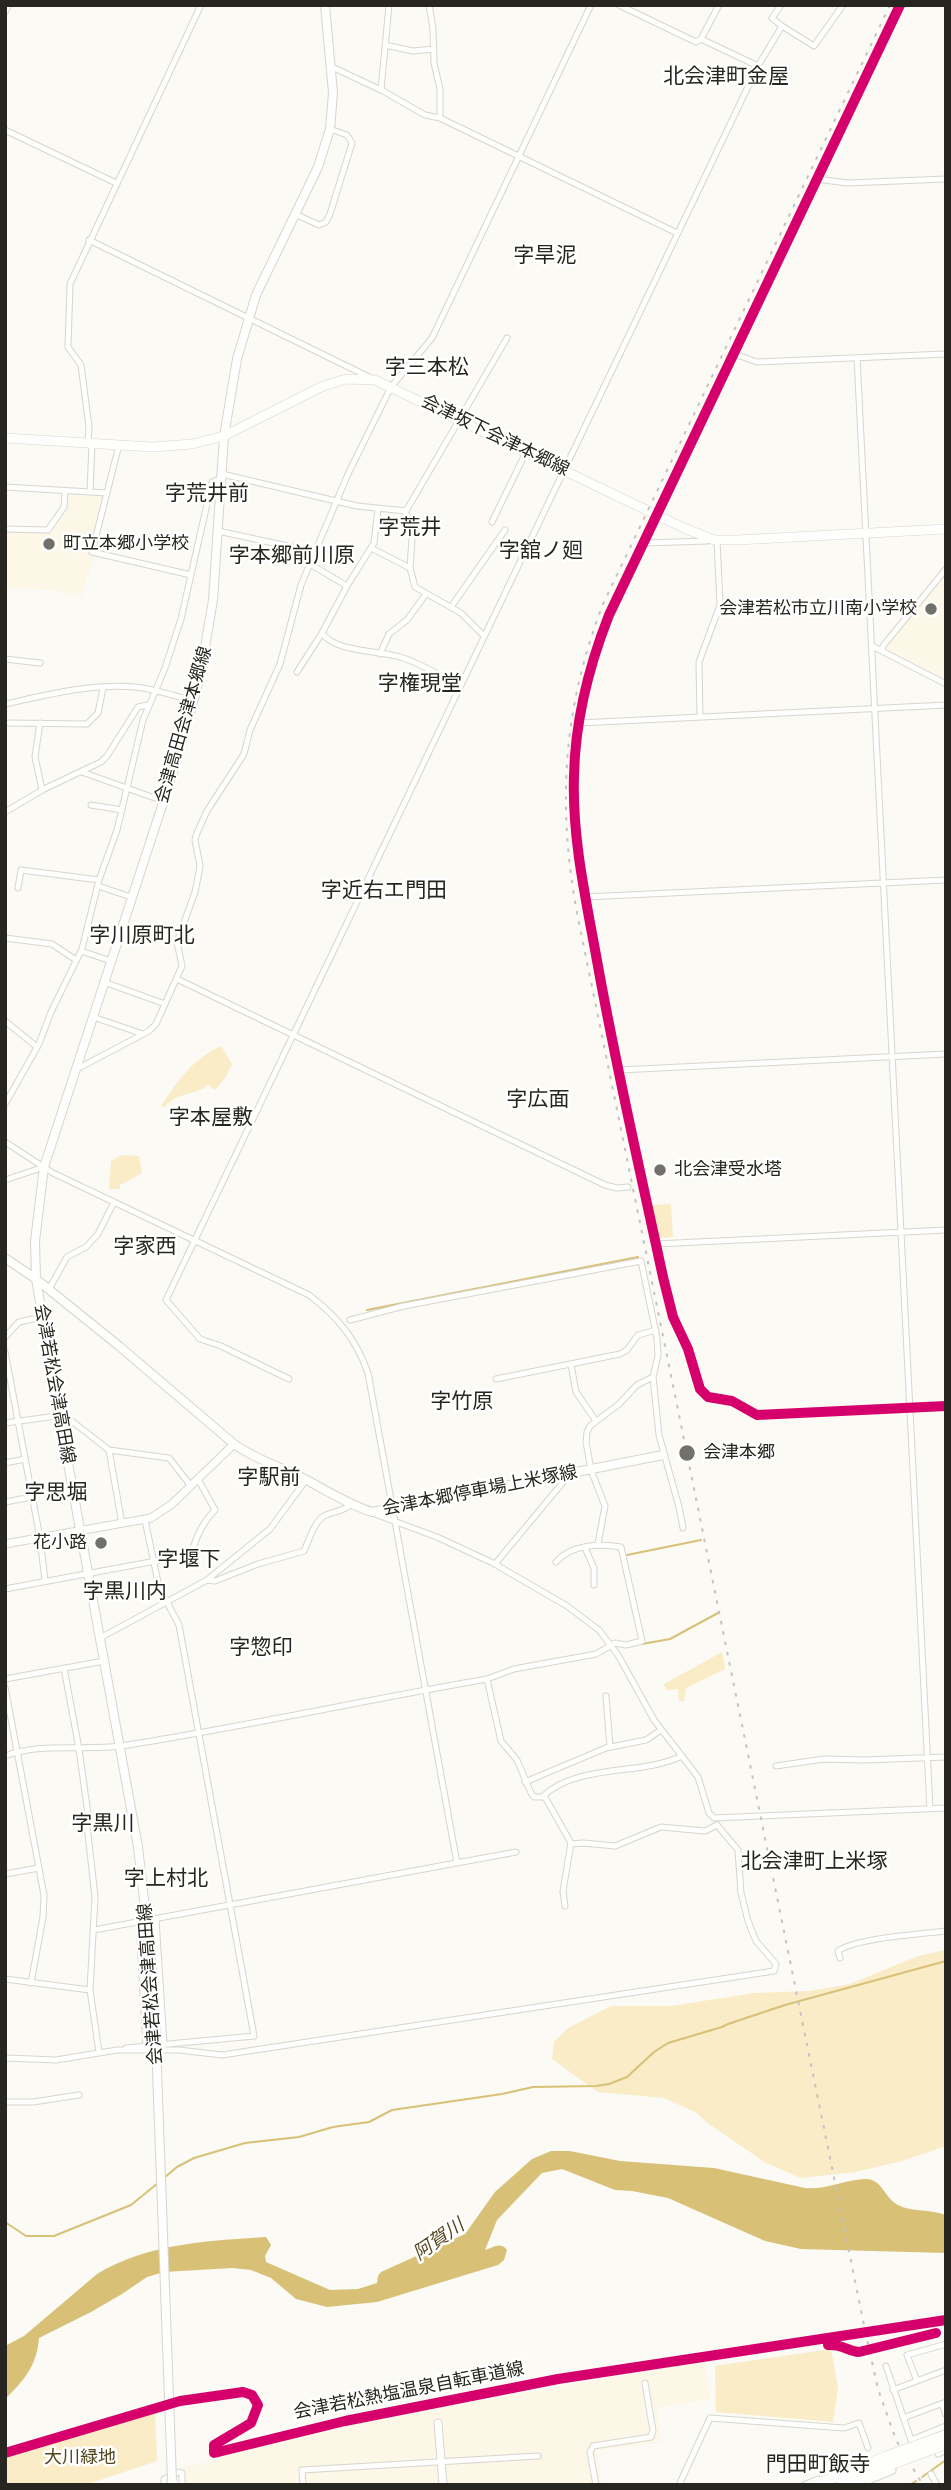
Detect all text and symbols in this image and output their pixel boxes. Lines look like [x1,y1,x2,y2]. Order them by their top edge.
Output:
district label: 北会津町金屋 [663,64,789,90]
district label: 字旱泥 [514,243,576,269]
district label: 字三本松 [385,355,469,381]
street label: 会津坂下会津本郷線 [417,391,573,481]
district label: 字荒井前 [165,481,249,507]
district label: 字荒井 [379,515,441,541]
place label: 町立本郷小学校 [63,533,189,555]
marker: 町立本郷小学校 [41,536,57,552]
district label: 字舘ノ廻 [499,538,583,564]
district label: 字本郷前川原 [229,543,355,569]
place label: 会津若松市立川南小学校 [719,598,917,620]
marker: 会津若松市立川南小学校 [923,601,939,617]
street label: 会津高田会津本郷線 [151,644,217,806]
district label: 字権現堂 [378,671,462,697]
district label: 字近右エ門田 [321,878,447,904]
district label: 字川原町北 [90,923,194,949]
district label: 字広面 [507,1087,569,1113]
district label: 字本屋敷 [169,1105,253,1131]
place label: 北会津受水塔 [674,1159,782,1181]
marker: 北会津受水塔 [652,1162,668,1178]
district label: 字家西 [114,1234,176,1260]
street label: 会津若松会津高田線 [29,1302,79,1466]
district label: 字竹原 [431,1389,493,1415]
place label: 会津本郷 [703,1442,775,1464]
marker: 会津本郷 [677,1443,697,1463]
street label: 会津本郷停車場上米塚線 [381,1462,579,1520]
district label: 字駅前 [238,1465,300,1491]
district label: 字思堀 [25,1480,87,1506]
place label: 花小路 [33,1532,87,1554]
marker: 花小路 [93,1535,109,1551]
district label: 字堰下 [158,1547,220,1573]
district label: 字黒川内 [83,1579,167,1605]
district label: 字惣印 [230,1635,292,1661]
district label: 字黒川 [72,1811,134,1837]
district label: 北会津町上米塚 [741,1849,887,1875]
district label: 字上村北 [124,1866,208,1892]
street label: 会津若松会津高田線 [135,1902,167,2066]
water label: 阿賀川 [409,2214,469,2266]
street label: 会津若松熱塩温泉自転車道線 [292,2358,526,2424]
park label: 大川緑地 [44,2447,116,2469]
district label: 門田町飯寺 [766,2452,870,2478]

